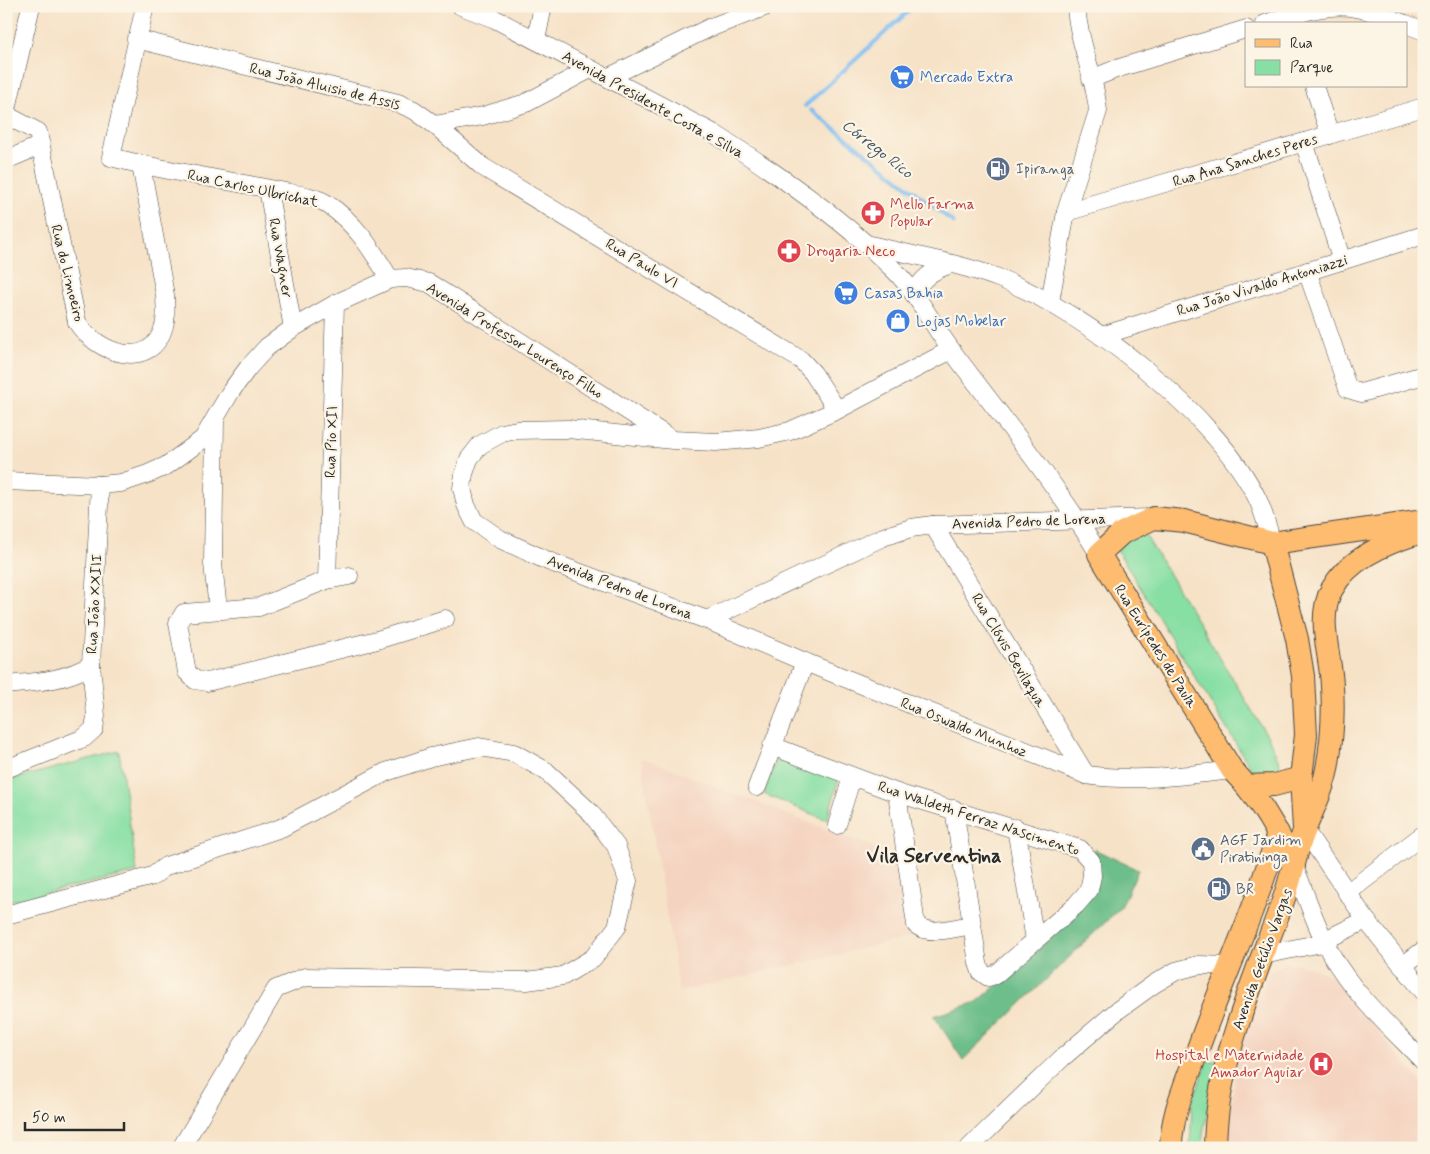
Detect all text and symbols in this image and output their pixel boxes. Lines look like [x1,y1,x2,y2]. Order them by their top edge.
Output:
legend [1245,22,1408,88]
text: Rua [1290,34,1313,54]
street label: Avenida Presidente Costa e Silva [558,47,747,163]
text: Parque [1290,58,1333,78]
street label: Rua João Aluisio de Assis [247,59,402,115]
supermarket icon: Mercado Extra [889,64,915,90]
place label: Mercado Extra [920,68,1013,88]
water label: Córrego Rico [836,115,918,186]
street label: Rua Ana Sanches Peres [1170,129,1321,193]
fuel station icon: Ipiranga [985,156,1011,182]
place label: Ipiranga [1016,160,1075,180]
street label: Rua Carlos Ulbrichat [185,165,320,213]
place label: Mello Farma Popular [890,195,975,232]
pharmacy icon: Mello Farma Popular [860,200,886,226]
street label: Rua Wagner [262,217,297,300]
street label: Rua do Limoeiro [45,223,89,324]
street label: Rua Paulo VI [601,234,682,293]
pharmacy icon: Drogaria Neco [776,238,802,264]
place label: Drogaria Neco [806,242,895,262]
street label: Rua João Vivaldo Antoniazzi [1174,250,1350,321]
street label: Avenida Professor Lourenço Filho [422,278,607,404]
supermarket icon: Casas Bahia [833,280,859,306]
place label: Casas Bahia [864,284,943,304]
shop icon: Lojas Mobelar [885,308,911,334]
place label: Lojas Mobelar [916,312,1007,332]
street label: Rua Pio XII [321,405,343,479]
street label: Avenida Pedro de Lorena [952,509,1107,535]
street label: Avenida Pedro de Lorena [544,551,696,625]
street label: Rua João XXIII [82,553,108,655]
street label: Rua Eurípedes de Paula [1109,581,1202,713]
street label: Rua Clóvis Bevilaqua [966,590,1051,712]
street label: Rua Oswaldo Munhoz [897,693,1030,762]
street label: Rua Waldeth Ferraz Nascimento [875,777,1082,861]
place label: AGF Jardim Piratininga [1220,831,1302,869]
public building icon: AGF Jardim Piratininga [1190,836,1216,862]
district label: Vila Serventina [867,843,1001,870]
fuel station icon: BR [1206,876,1232,902]
place label: BR [1236,880,1254,900]
street label: Avenida Getúlio Vargas [1228,886,1299,1033]
place label: Hospital e Maternidade Amador Aguiar [1155,1046,1304,1083]
hospital icon: Hospital e Maternidade Amador Aguiar [1308,1051,1334,1077]
scale bar [25,1099,124,1131]
text: 50 m [32,1108,66,1128]

